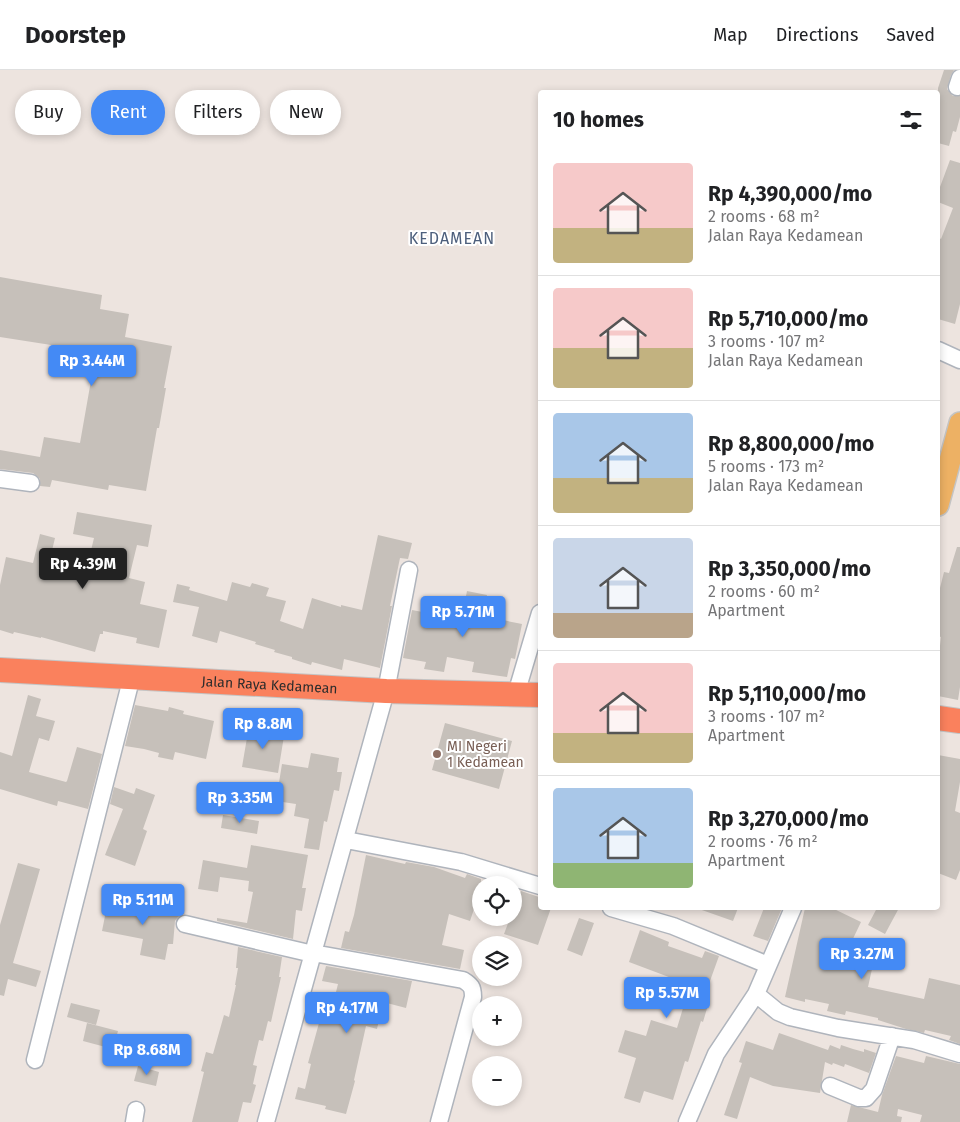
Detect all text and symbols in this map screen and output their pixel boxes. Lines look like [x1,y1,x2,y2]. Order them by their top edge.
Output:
text: Doorstep [25,21,126,49]
text: Map [713,24,748,46]
text: Directions [776,24,858,46]
text: Saved [886,24,935,46]
chip: Buy [15,90,81,135]
chip: Rent [91,90,165,135]
chip: Filters [175,90,260,135]
chip: New [270,90,341,135]
icon: filters [897,106,925,134]
text: 10 homes [553,107,644,133]
text: Rp 4,390,000/mo [708,181,872,207]
icon: home [593,183,653,243]
text: 2 rooms · 68 m² [708,207,820,226]
text: Jalan Raya Kedamean [708,226,863,245]
district label: KEDAMEAN [409,229,495,248]
text: Rp 5,710,000/mo [708,306,868,332]
icon: home [593,308,653,368]
text: 3 rooms · 107 m² [708,332,825,351]
pin: Rp 3.44M [40,344,144,387]
text: Rp 3.44M [59,351,125,370]
text: Jalan Raya Kedamean [708,351,863,370]
text: Rp 8,800,000/mo [708,431,874,457]
icon: home [593,433,653,493]
text: 5 rooms · 173 m² [708,457,824,476]
text: Jalan Raya Kedamean [708,476,863,495]
pin: Rp 4.39M [31,548,135,590]
text: Rp 4.39M [50,554,116,573]
text: Rp 3,350,000/mo [708,556,871,582]
icon: home [593,558,653,618]
text: 2 rooms · 60 m² [708,582,820,601]
pin: Rp 5.71M [411,596,515,638]
text: Apartment [708,601,785,620]
text: Rp 5.71M [432,602,494,621]
street label: Jalan Raya Kedamean [201,672,338,697]
text: Rp 5,110,000/mo [708,681,866,707]
icon: home [593,683,653,743]
text: 3 rooms · 107 m² [708,707,825,726]
pin: Rp 8.8M [217,708,309,750]
text: Rp 8.8M [234,714,292,733]
text: Apartment [708,726,785,745]
place label: MI Negeri 1 Kedamean [447,738,524,771]
marker: MI Negeri 1 Kedamean [431,748,443,760]
pin: Rp 3.35M [188,782,292,824]
text: Rp 3.35M [207,788,273,807]
text: Rp 3,270,000/mo [708,806,869,832]
icon: home [593,808,653,868]
text: 2 rooms · 76 m² [708,832,818,851]
text: Apartment [708,851,785,870]
map controls [472,876,522,1106]
button: locate [472,876,522,926]
pin: Rp 5.11M [91,884,195,926]
text: Rp 5.11M [112,890,174,909]
button: layers [472,936,522,986]
pin: Rp 3.27M [810,938,914,980]
text: Rp 3.27M [830,944,894,963]
pin: Rp 5.57M [615,976,719,1019]
text: Rp 5.57M [635,983,699,1002]
pin: Rp 4.17M [295,992,399,1034]
button: + [472,996,522,1046]
text: Rp 4.17M [316,998,378,1017]
pin: Rp 8.68M [95,1034,199,1076]
text: Rp 8.68M [113,1040,181,1059]
button: − [472,1056,522,1106]

